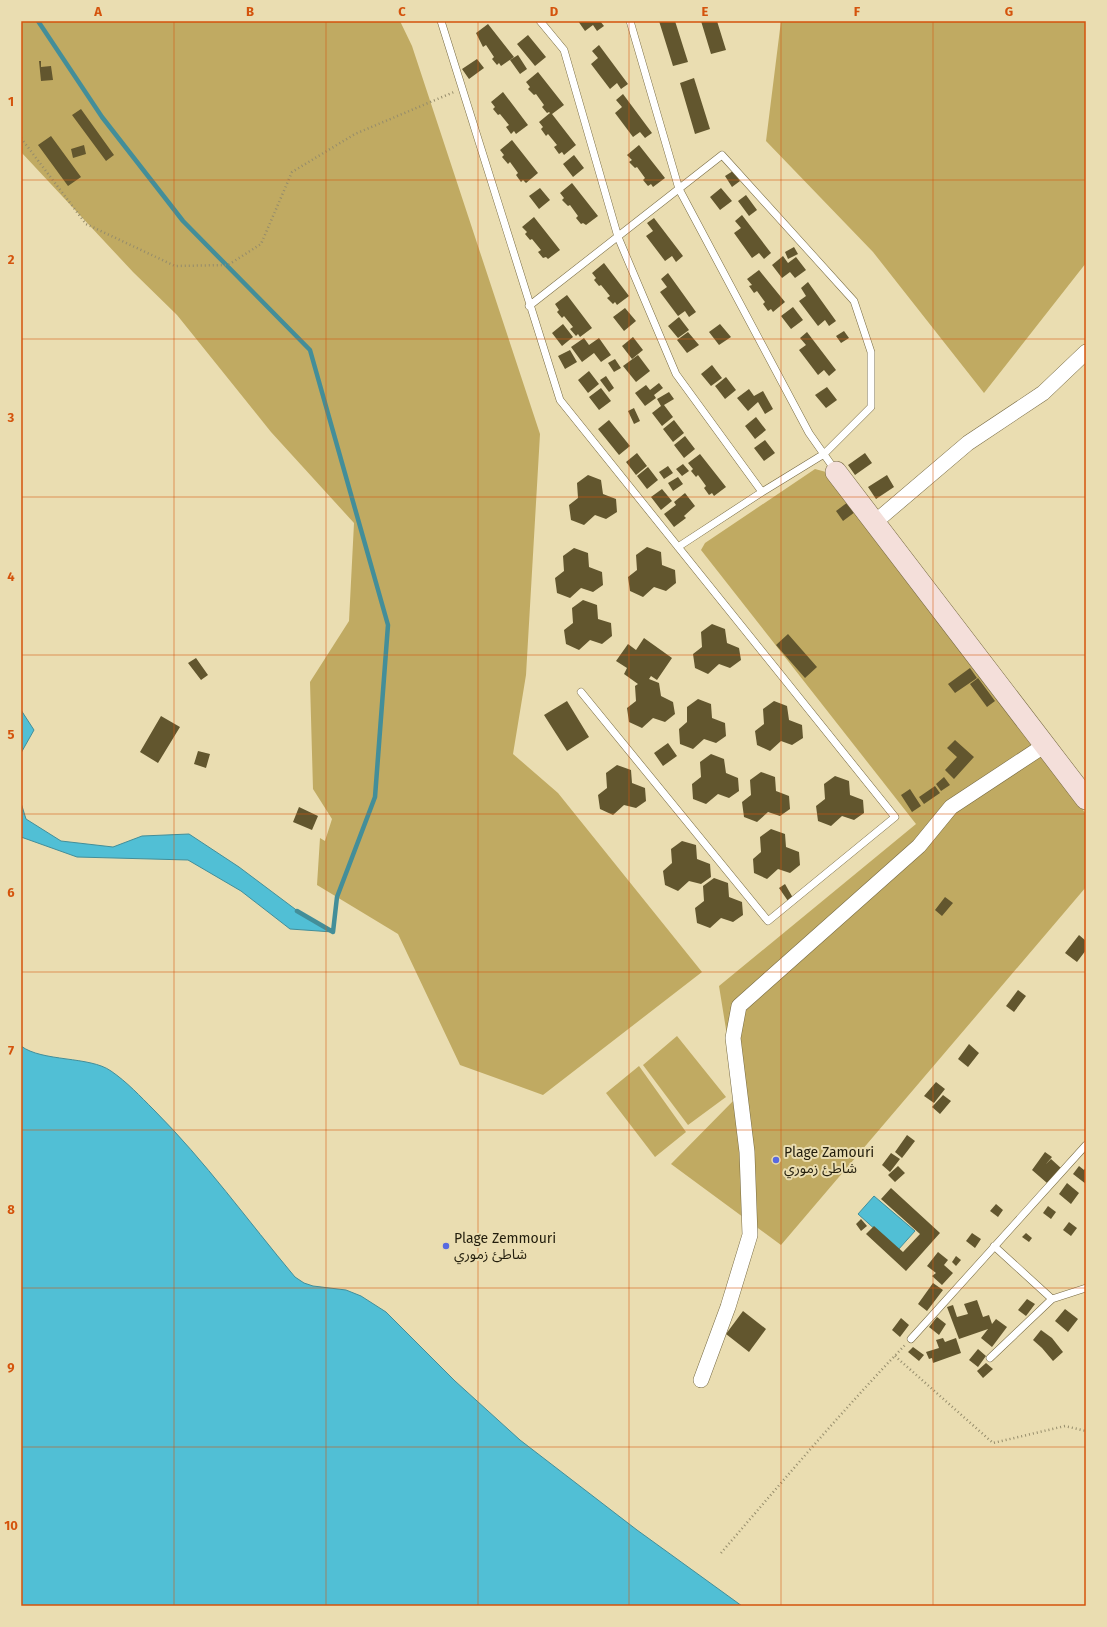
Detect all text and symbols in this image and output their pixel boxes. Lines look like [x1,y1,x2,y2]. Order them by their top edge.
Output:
text: A [93,4,102,19]
text: B [246,4,254,19]
text: C [398,4,406,19]
text: D [550,4,559,19]
text: E [702,4,709,19]
text: F [854,4,861,19]
text: G [1005,4,1013,19]
text: 1 [8,94,14,109]
text: 2 [8,252,15,267]
text: 3 [7,410,15,425]
text: 4 [7,569,15,584]
text: 5 [8,727,15,742]
text: 6 [7,885,15,900]
text: 7 [8,1043,14,1058]
place label: Plage Zamouri شاطئ زموري [784,1144,874,1179]
marker: Plage Zamouri شاطئ زموري [771,1155,781,1165]
text: 8 [7,1202,15,1217]
place label: Plage Zemmouri شاطئ زموري [454,1230,556,1265]
marker: Plage Zemmouri شاطئ زموري [441,1241,451,1251]
text: 9 [7,1360,15,1375]
text: 10 [4,1518,18,1533]

